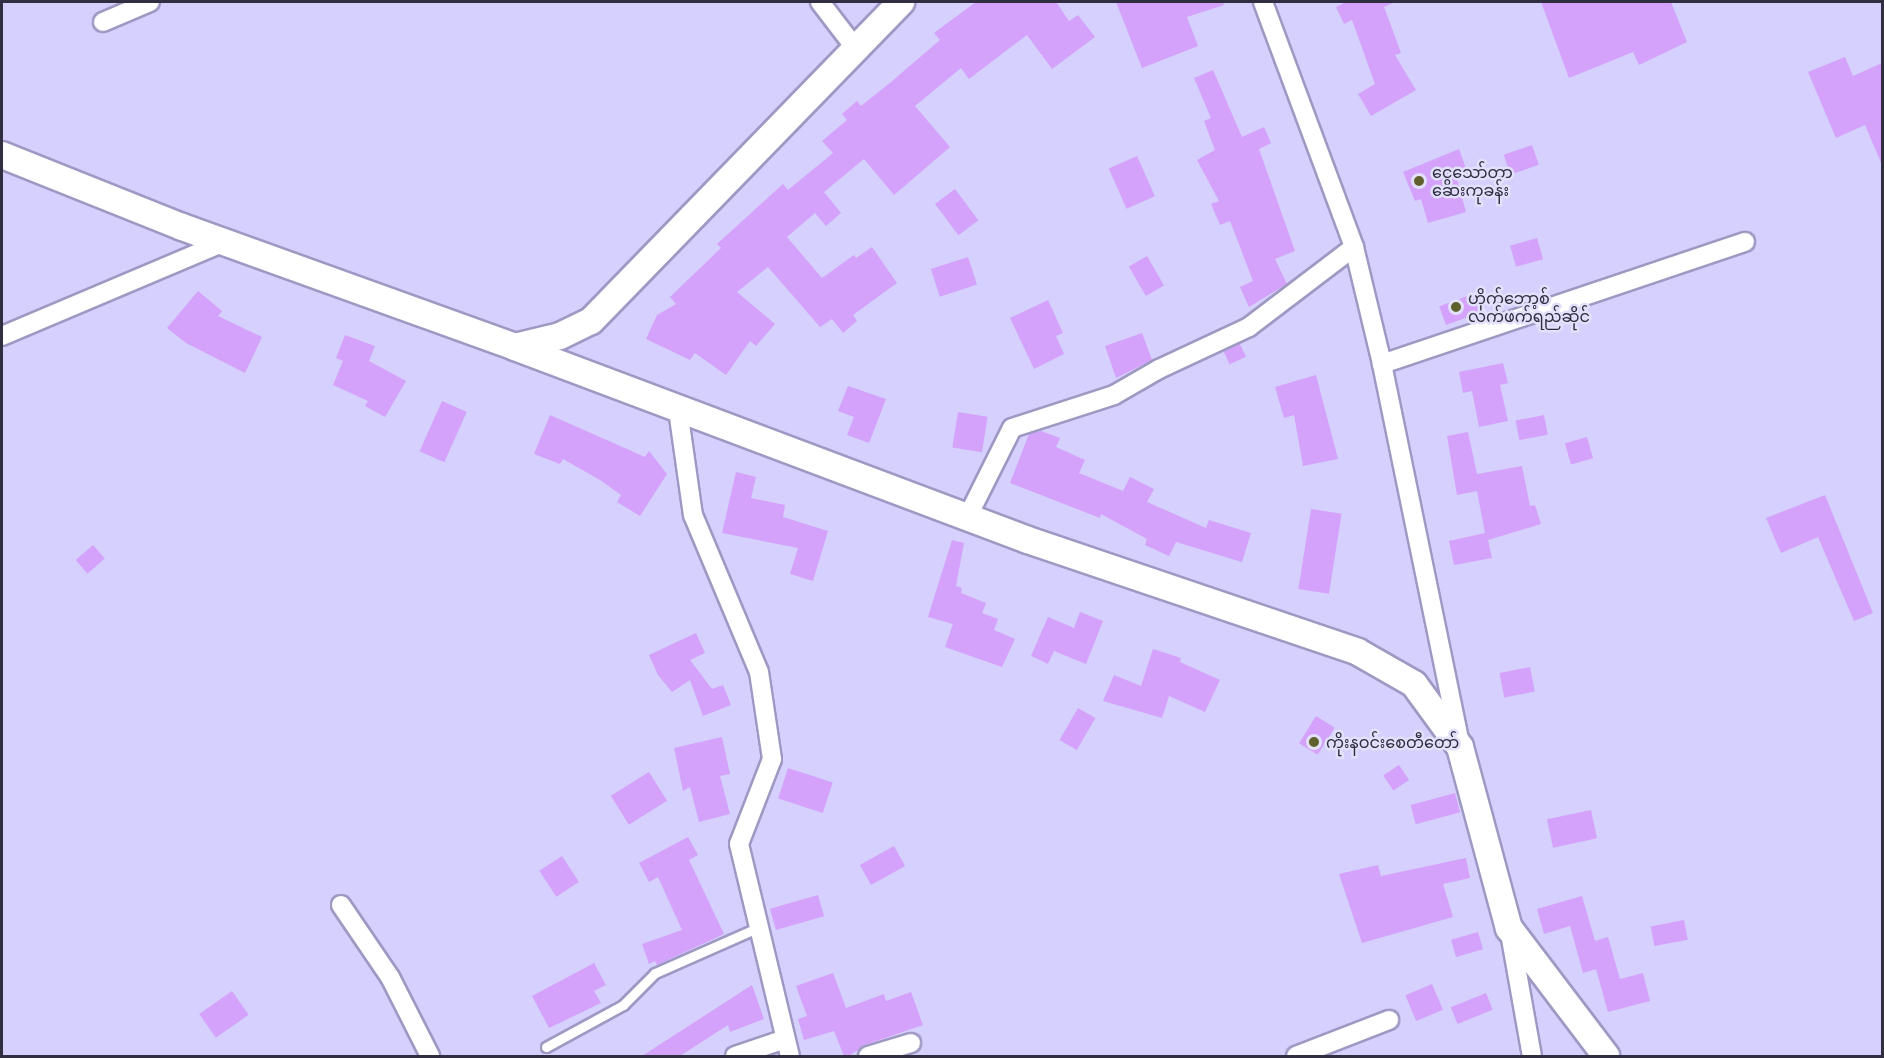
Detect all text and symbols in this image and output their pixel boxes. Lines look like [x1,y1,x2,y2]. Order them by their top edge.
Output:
place label: ငွေသော်တာ ဆေးကုခန်း [1432,162,1513,200]
marker: ငွေသော်တာ ဆေးကုခန်း [1410,172,1428,190]
place label: ဟိုက်ဘော့စ် လက်ဖက်ရည်ဆိုင် [1468,288,1590,326]
marker: ဟိုက်ဘော့စ် လက်ဖက်ရည်ဆိုင် [1449,300,1463,314]
place label: ကိုးနဝင်းစေတီတော် [1326,732,1459,752]
marker: ကိုးနဝင်းစေတီတော် [1307,735,1321,749]

